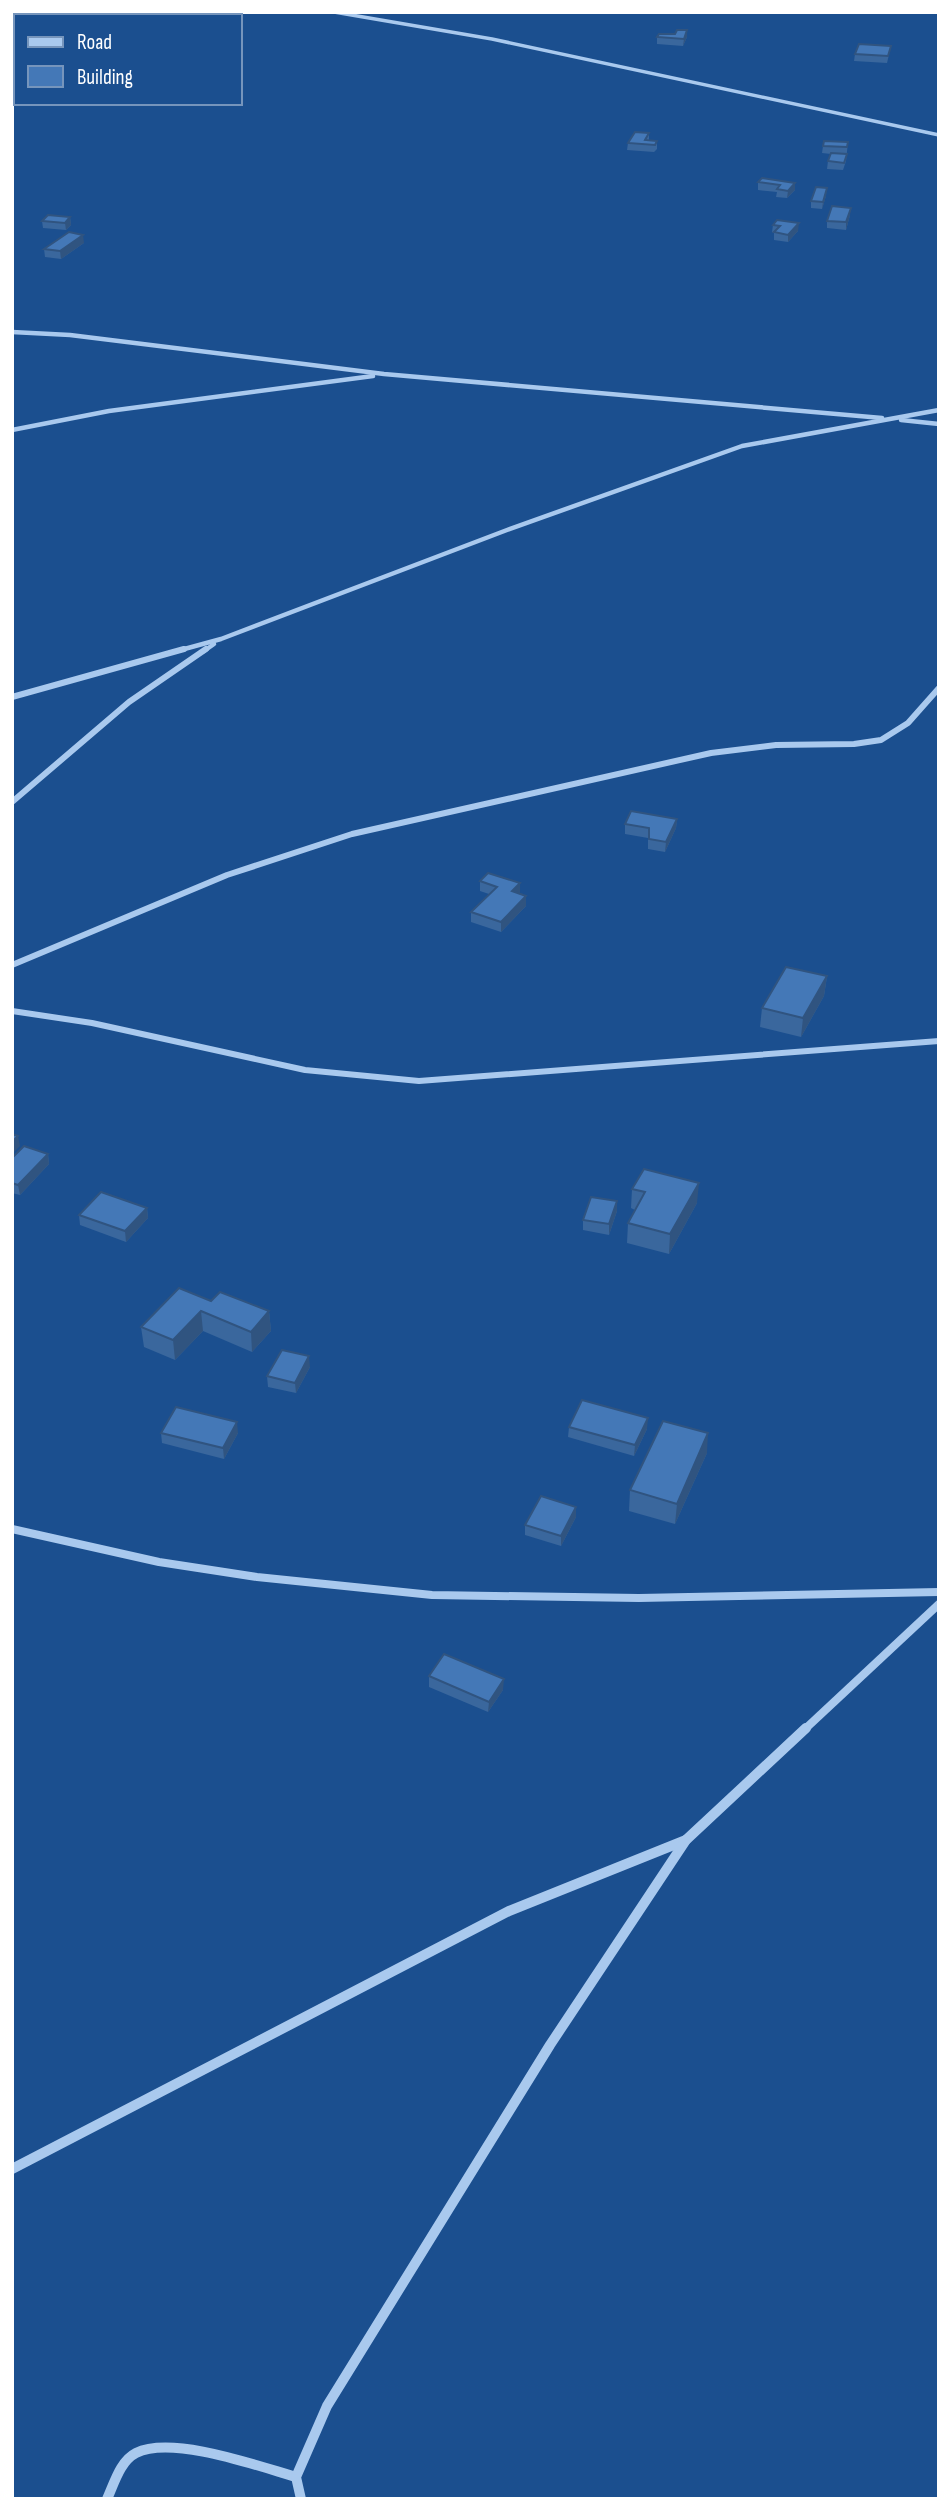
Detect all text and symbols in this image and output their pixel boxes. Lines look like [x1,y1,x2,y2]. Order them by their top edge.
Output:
legend [14,14,242,105]
text: Road [77,30,112,55]
text: Building [77,65,133,90]

